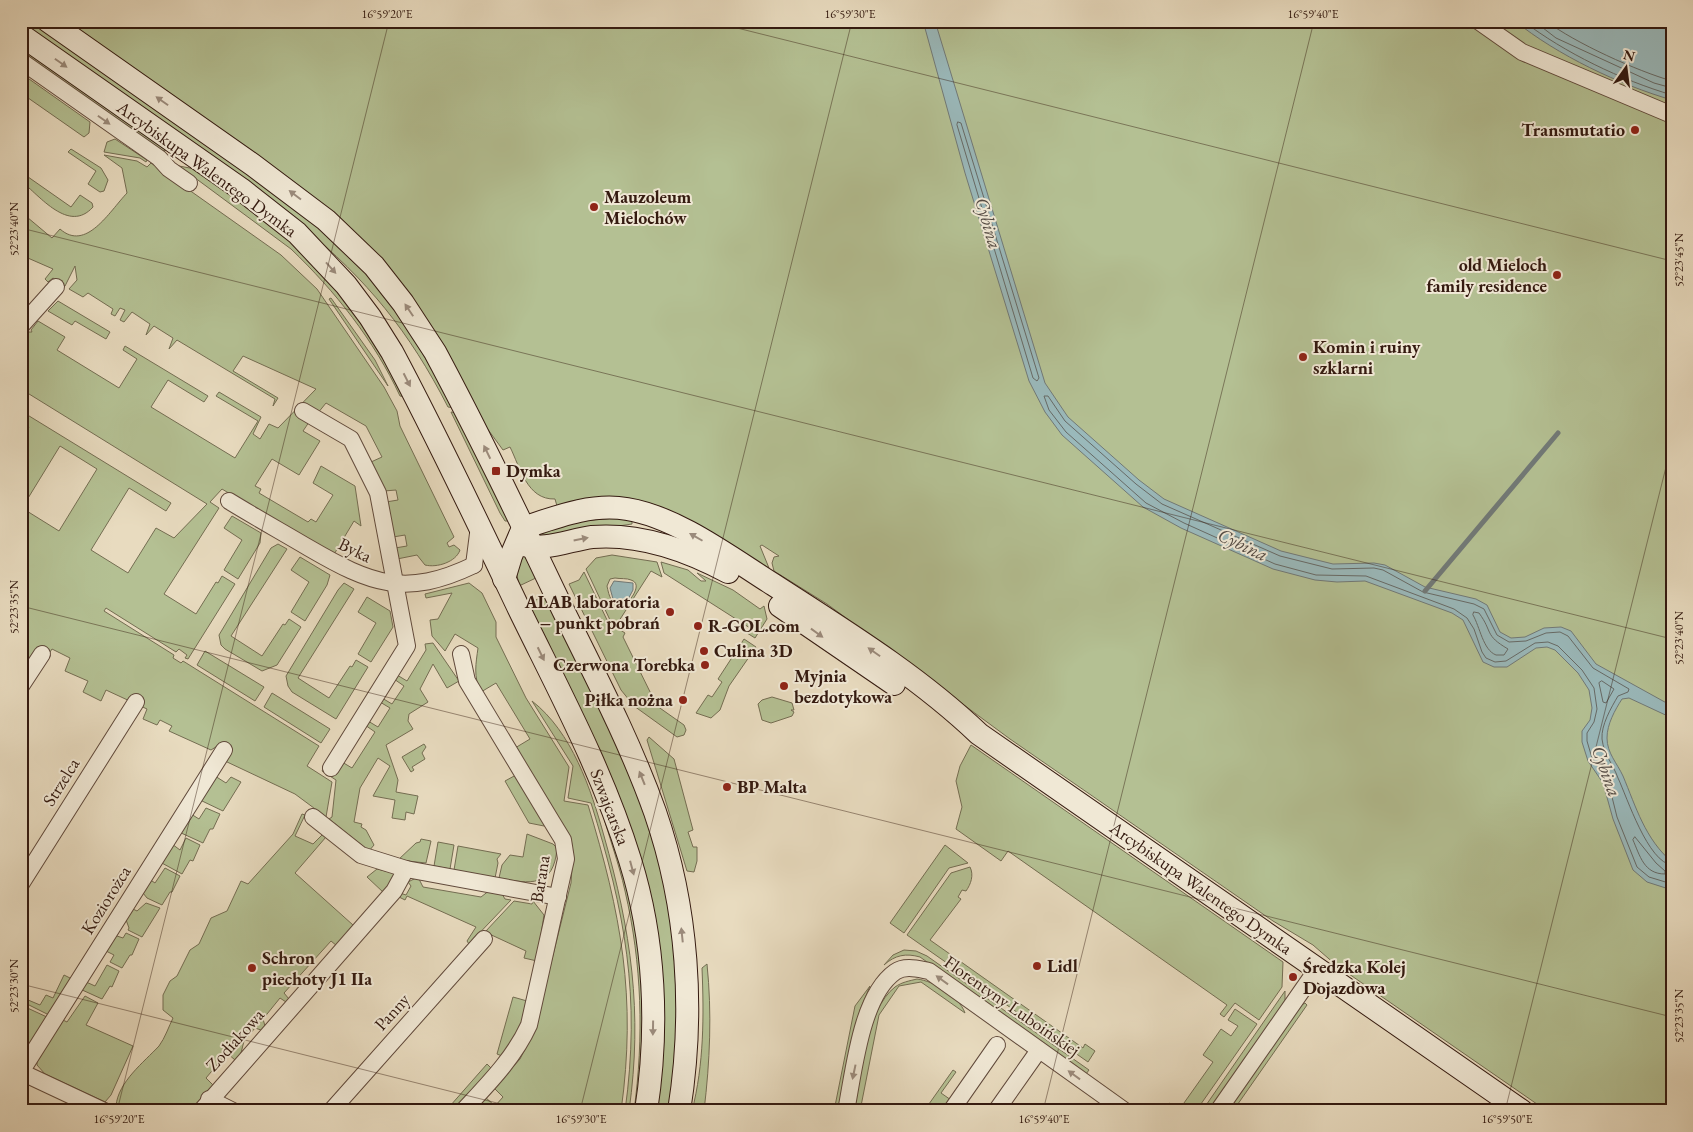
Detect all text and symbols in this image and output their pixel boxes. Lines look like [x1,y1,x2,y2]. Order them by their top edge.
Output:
text: 16°59'20"E [361,6,413,22]
text: 16°59'30"E [824,6,876,22]
text: 16°59'40"E [1287,6,1339,22]
north arrow [1600,42,1650,92]
text: N [1621,45,1637,66]
one-way arrow [54,58,68,68]
street label: Arcybiskupa Walentego Dymka [112,95,303,242]
one-way arrow [155,96,169,106]
one-way arrow [97,115,111,125]
place label: Transmutatio [1521,118,1625,141]
marker: Transmutatio [1629,124,1641,136]
place label: Mauzoleum Mielochów [604,185,692,229]
one-way arrow [289,190,302,201]
water label: Cybina [969,195,1008,252]
marker: Mauzoleum Mielochów [588,201,600,213]
text: 52°23'40"N [6,202,22,256]
text: 52°23'45"N [1671,233,1687,287]
place label: old Mieloch family residence [1427,253,1547,297]
one-way arrow [325,262,337,274]
marker: old Mieloch family residence [1551,269,1563,281]
one-way arrow [404,303,414,317]
place label: Komin i ruiny szklarni [1313,335,1421,379]
marker: Komin i ruiny szklarni [1297,351,1309,363]
one-way arrow [403,373,411,388]
one-way arrow [482,445,490,459]
place label: Dymka [506,459,561,482]
marker: Dymka [490,465,502,477]
water label: Cybina [1214,522,1272,567]
street label: Byka [335,532,376,568]
one-way arrow [689,533,702,542]
one-way arrow [573,535,589,543]
text: 52°23'35"N [6,580,22,634]
place label: ALAB laboratoria – punkt pobrań [524,590,660,634]
marker: ALAB laboratoria – punkt pobrań [664,606,676,618]
text: 52°23'40"N [1671,611,1687,665]
place label: R-GOL.com [708,614,800,637]
marker: R-GOL.com [692,620,704,632]
one-way arrow [810,628,824,638]
place label: Culina 3D [714,639,793,662]
marker: Culina 3D [698,645,710,657]
one-way arrow [537,647,545,661]
one-way arrow [867,647,881,657]
place label: Czerwona Torebka [553,653,695,676]
marker: Czerwona Torebka [699,659,711,671]
place label: Myjnia bezdotykowa [794,664,892,708]
marker: Myjnia bezdotykowa [778,680,790,692]
place label: Piłka nożna [584,688,673,711]
marker: Piłka nożna [677,694,689,706]
water label: Cybina [1586,742,1627,800]
street label: Strzelca [37,753,85,810]
street label: Szwajcarska [585,765,636,849]
one-way arrow [637,771,645,785]
place label: BP Malta [737,775,807,798]
marker: BP Malta [721,781,733,793]
street label: Arcybiskupa Walentego Dymka [1105,815,1298,960]
street label: Barana [524,853,555,904]
street label: Koziorożca [76,860,136,938]
one-way arrow [628,860,636,875]
one-way arrow [678,927,686,943]
place label: Schron piechoty J1 IIa [262,946,372,990]
street label: Florentyny Luboińskiej [940,950,1085,1061]
place label: Lidl [1047,954,1078,977]
place label: Średzka Kolej Dojazdowa [1303,955,1406,999]
text: 52°23'30"N [6,959,22,1013]
marker: Lidl [1031,960,1043,972]
marker: Schron piechoty J1 IIa [246,962,258,974]
marker: Średzka Kolej Dojazdowa [1287,971,1299,983]
one-way arrow [935,975,949,985]
street label: Panny [369,988,414,1035]
text: 52°23'35"N [1671,989,1687,1043]
street label: Zodiakowa [200,1003,269,1076]
one-way arrow [649,1020,657,1036]
one-way arrow [850,1065,858,1080]
one-way arrow [1067,1070,1081,1080]
text: 16°59'20"E [93,1111,145,1127]
text: 16°59'30"E [555,1111,607,1127]
text: 16°59'40"E [1018,1111,1070,1127]
text: 16°59'50"E [1481,1111,1533,1127]

